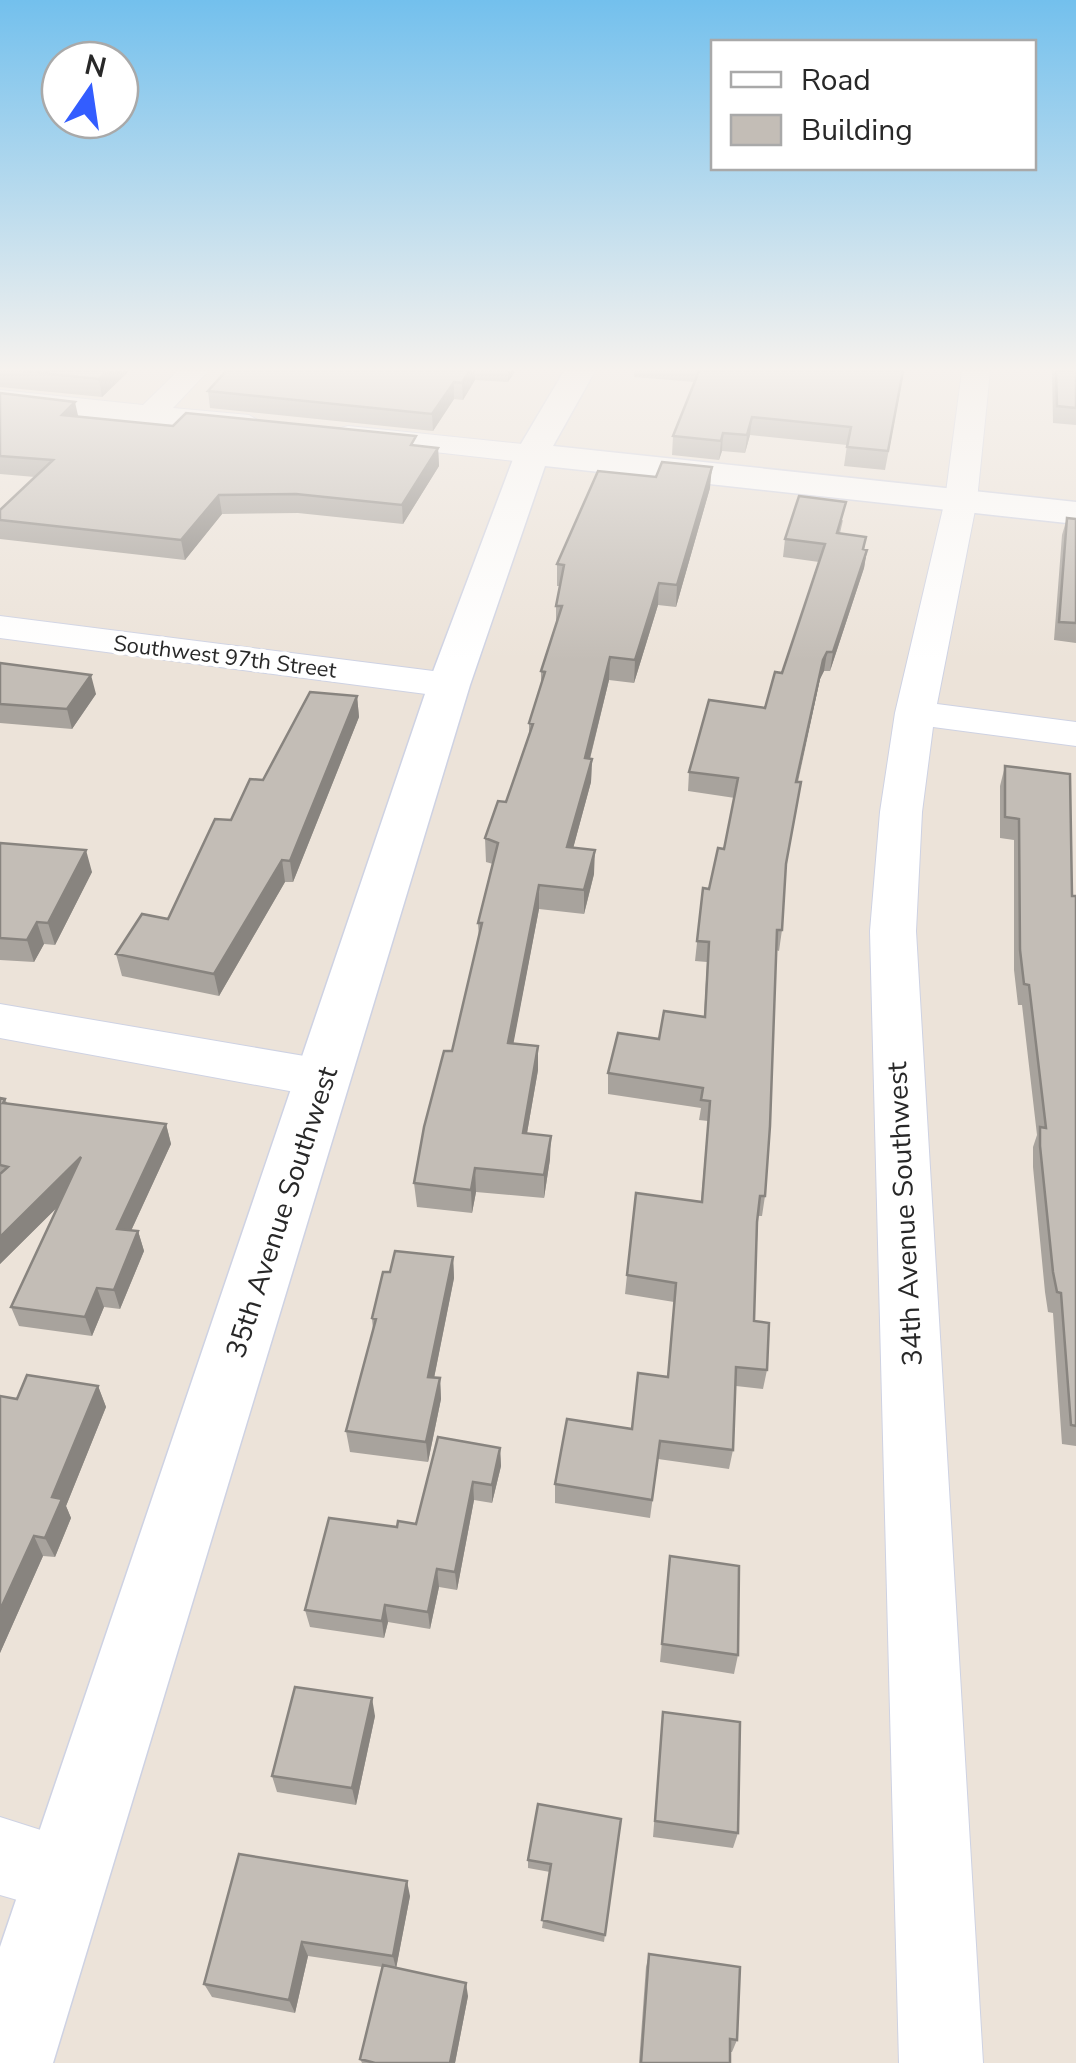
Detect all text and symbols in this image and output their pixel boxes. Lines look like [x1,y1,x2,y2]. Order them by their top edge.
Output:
north arrow [40,40,140,140]
legend [711,40,1036,170]
text: N [81,46,110,87]
text: Road [801,60,871,101]
text: Building [801,110,913,151]
street label: Southwest 97th Street [112,628,338,686]
street label: 35th Avenue Southwest [217,1061,347,1363]
street label: 34th Avenue Southwest [878,1061,932,1367]

